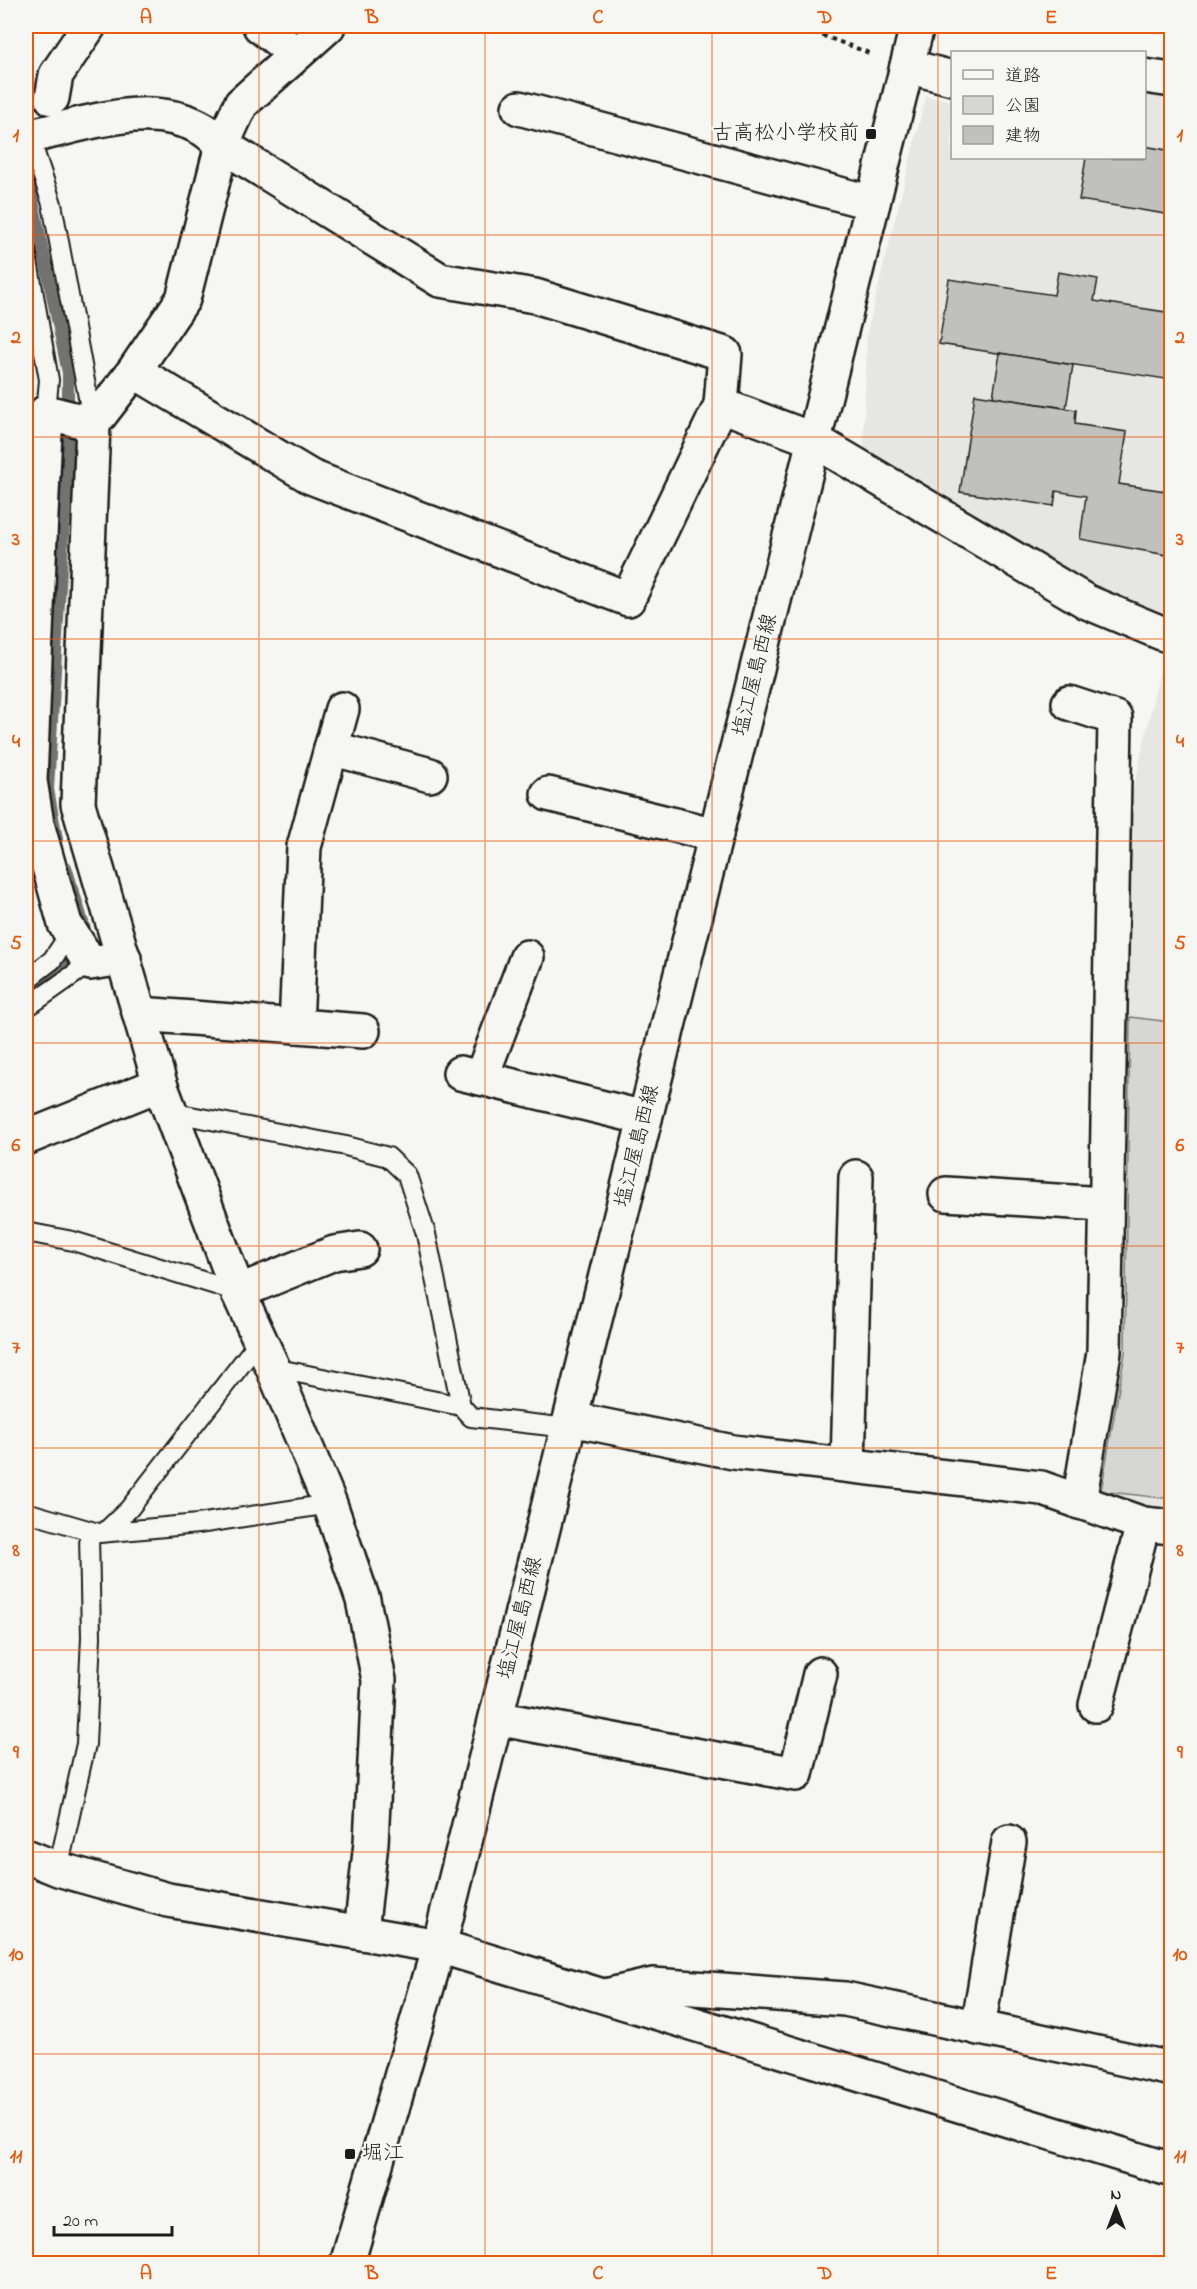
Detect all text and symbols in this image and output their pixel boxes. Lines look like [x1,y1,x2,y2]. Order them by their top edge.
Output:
text: A [140,4,152,33]
text: B [364,4,379,33]
text: C [593,4,604,33]
text: D [817,4,832,33]
text: E [1045,4,1057,33]
legend [951,51,1146,159]
text: 道路 [1005,64,1041,90]
text: 公園 [1005,94,1041,120]
place label: 古高松小学校前 [712,119,859,149]
text: 1 [13,122,20,151]
text: 1 [1177,122,1184,151]
text: 建物 [1005,124,1041,150]
marker: 古高松小学校前 [864,127,878,141]
text: 2 [10,324,21,353]
text: 2 [1174,324,1185,353]
text: 3 [11,526,20,555]
text: 3 [1175,526,1184,555]
street label: 塩江屋島西線 [726,610,786,740]
text: 4 [12,728,21,757]
text: 4 [1176,728,1185,757]
text: 5 [10,930,22,959]
text: 5 [1174,930,1186,959]
street label: 塩江屋島西線 [608,1081,668,1211]
text: 6 [12,1132,21,1161]
text: 6 [1176,1132,1185,1161]
text: 7 [12,1334,21,1363]
text: 7 [1176,1334,1185,1363]
text: 8 [11,1537,20,1566]
text: 8 [1175,1537,1184,1566]
street label: 塩江屋島西線 [491,1553,551,1683]
text: 9 [12,1739,20,1768]
text: 9 [1176,1739,1184,1768]
text: 10 [9,1941,24,1970]
text: 10 [1173,1941,1188,1970]
place label: 堀江 [362,2139,404,2169]
text: 11 [10,2143,23,2172]
text: 11 [1174,2143,1187,2172]
marker: 堀江 [343,2147,357,2161]
north arrow [1086,2178,1146,2238]
text: N [1111,2183,1122,2207]
scale bar [54,2199,172,2237]
text: 20 m [63,2209,98,2235]
text: A [140,2260,152,2289]
text: B [364,2260,379,2289]
text: C [593,2260,604,2289]
text: D [817,2260,832,2289]
text: E [1045,2260,1057,2289]

